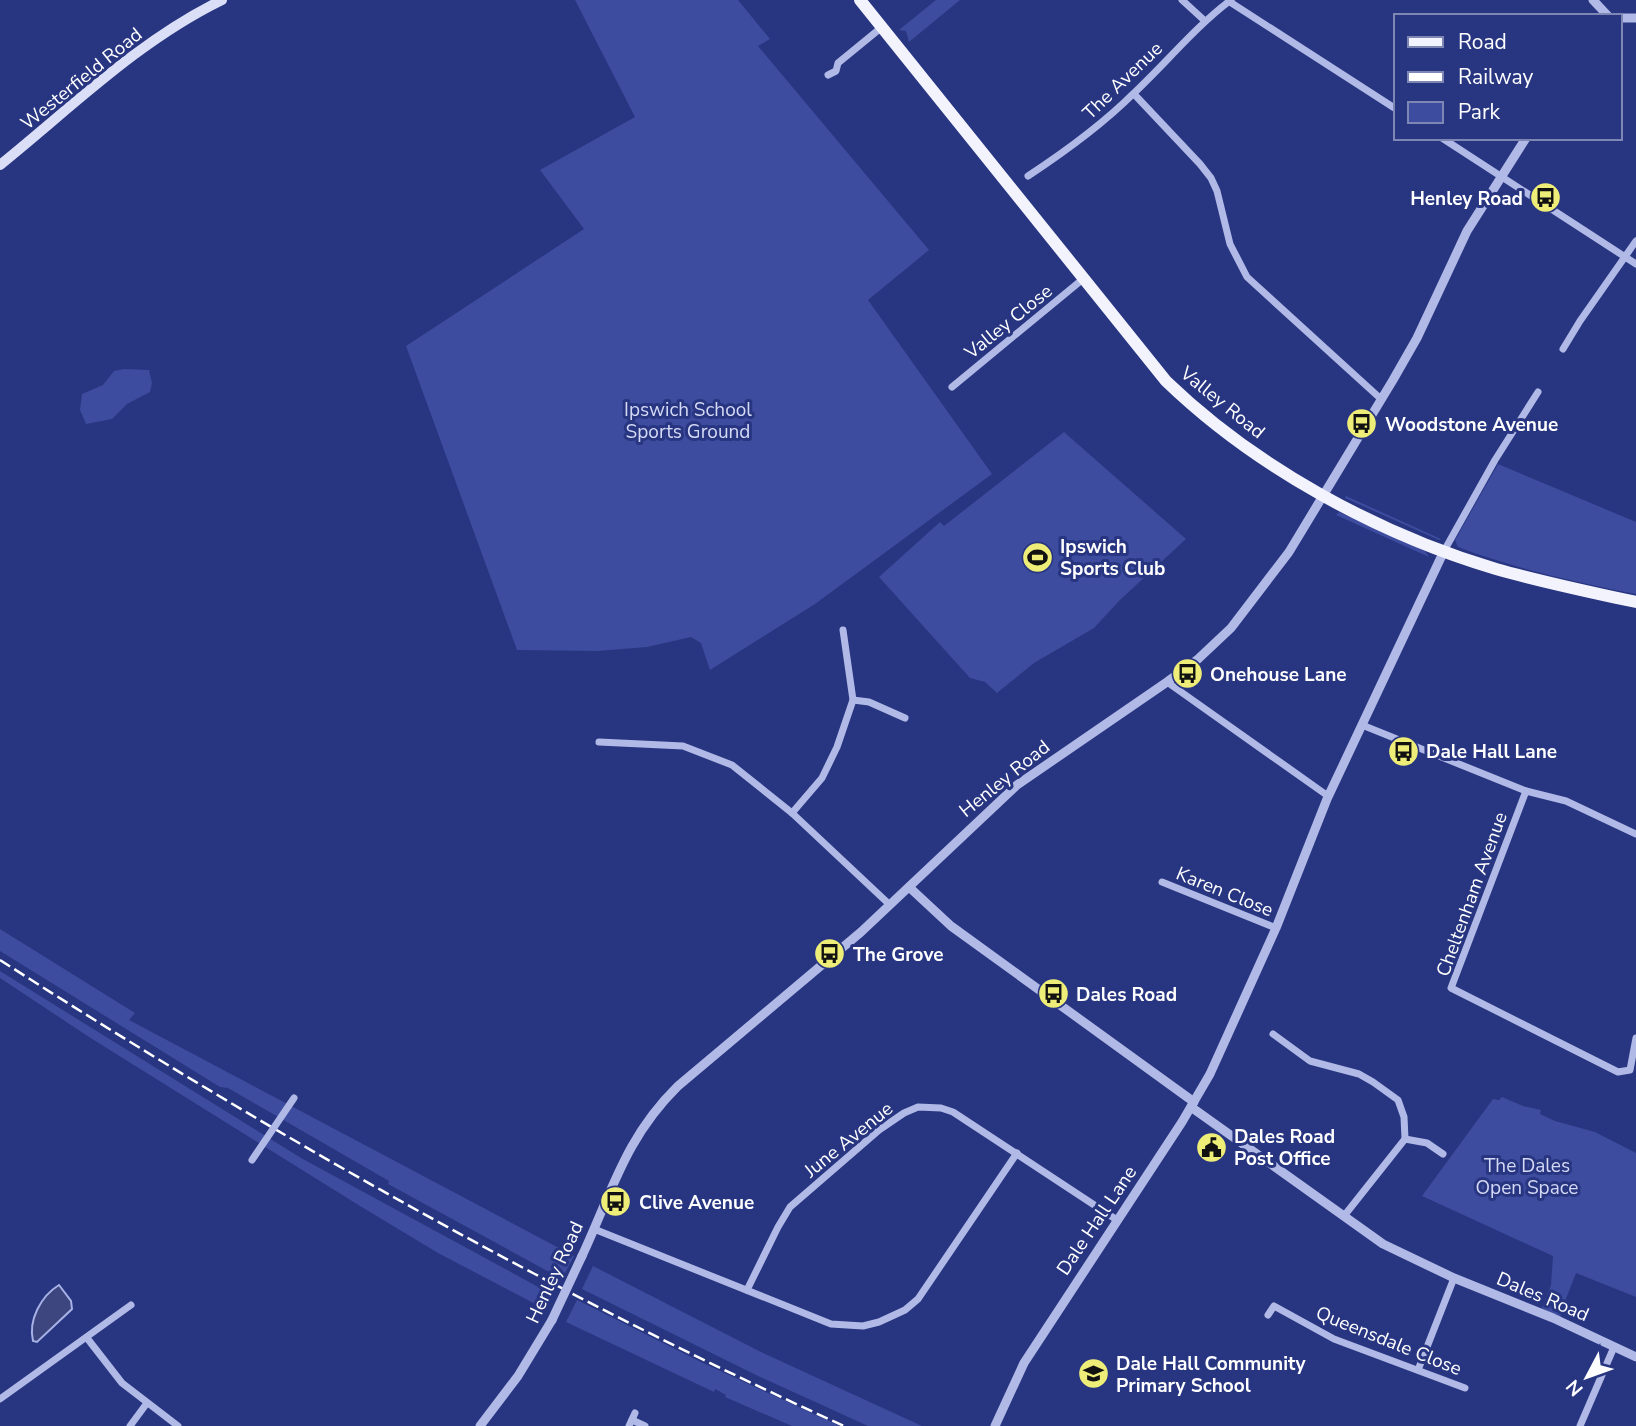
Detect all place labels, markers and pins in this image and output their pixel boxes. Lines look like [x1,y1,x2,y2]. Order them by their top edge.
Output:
bus stop icon: Henley Road [1529,181,1563,215]
place label: Henley Road [1410,186,1523,212]
bus stop icon: Woodstone Avenue [1345,407,1379,441]
place label: Woodstone Avenue [1385,412,1558,438]
place label: Ipswich Sports Club [1060,534,1165,582]
sports icon: Ipswich Sports Club [1020,540,1054,574]
bus stop icon: Onehouse Lane [1170,657,1204,691]
place label: Onehouse Lane [1210,662,1347,688]
bus stop icon: Dale Hall Lane [1386,734,1420,768]
place label: Dale Hall Lane [1426,739,1557,765]
bus stop icon: The Grove [813,937,847,971]
place label: The Grove [853,942,944,968]
bus stop icon: Dales Road [1036,977,1070,1011]
place label: Dales Road [1076,982,1177,1008]
place label: Dales Road Post Office [1234,1124,1335,1172]
public building icon: Dales Road Post Office [1194,1130,1228,1164]
bus stop icon: Clive Avenue [599,1185,633,1219]
place label: Clive Avenue [639,1190,754,1216]
place label: Dale Hall Community Primary School [1116,1351,1307,1399]
school or university icon: Dale Hall Community Primary School [1076,1357,1110,1391]

